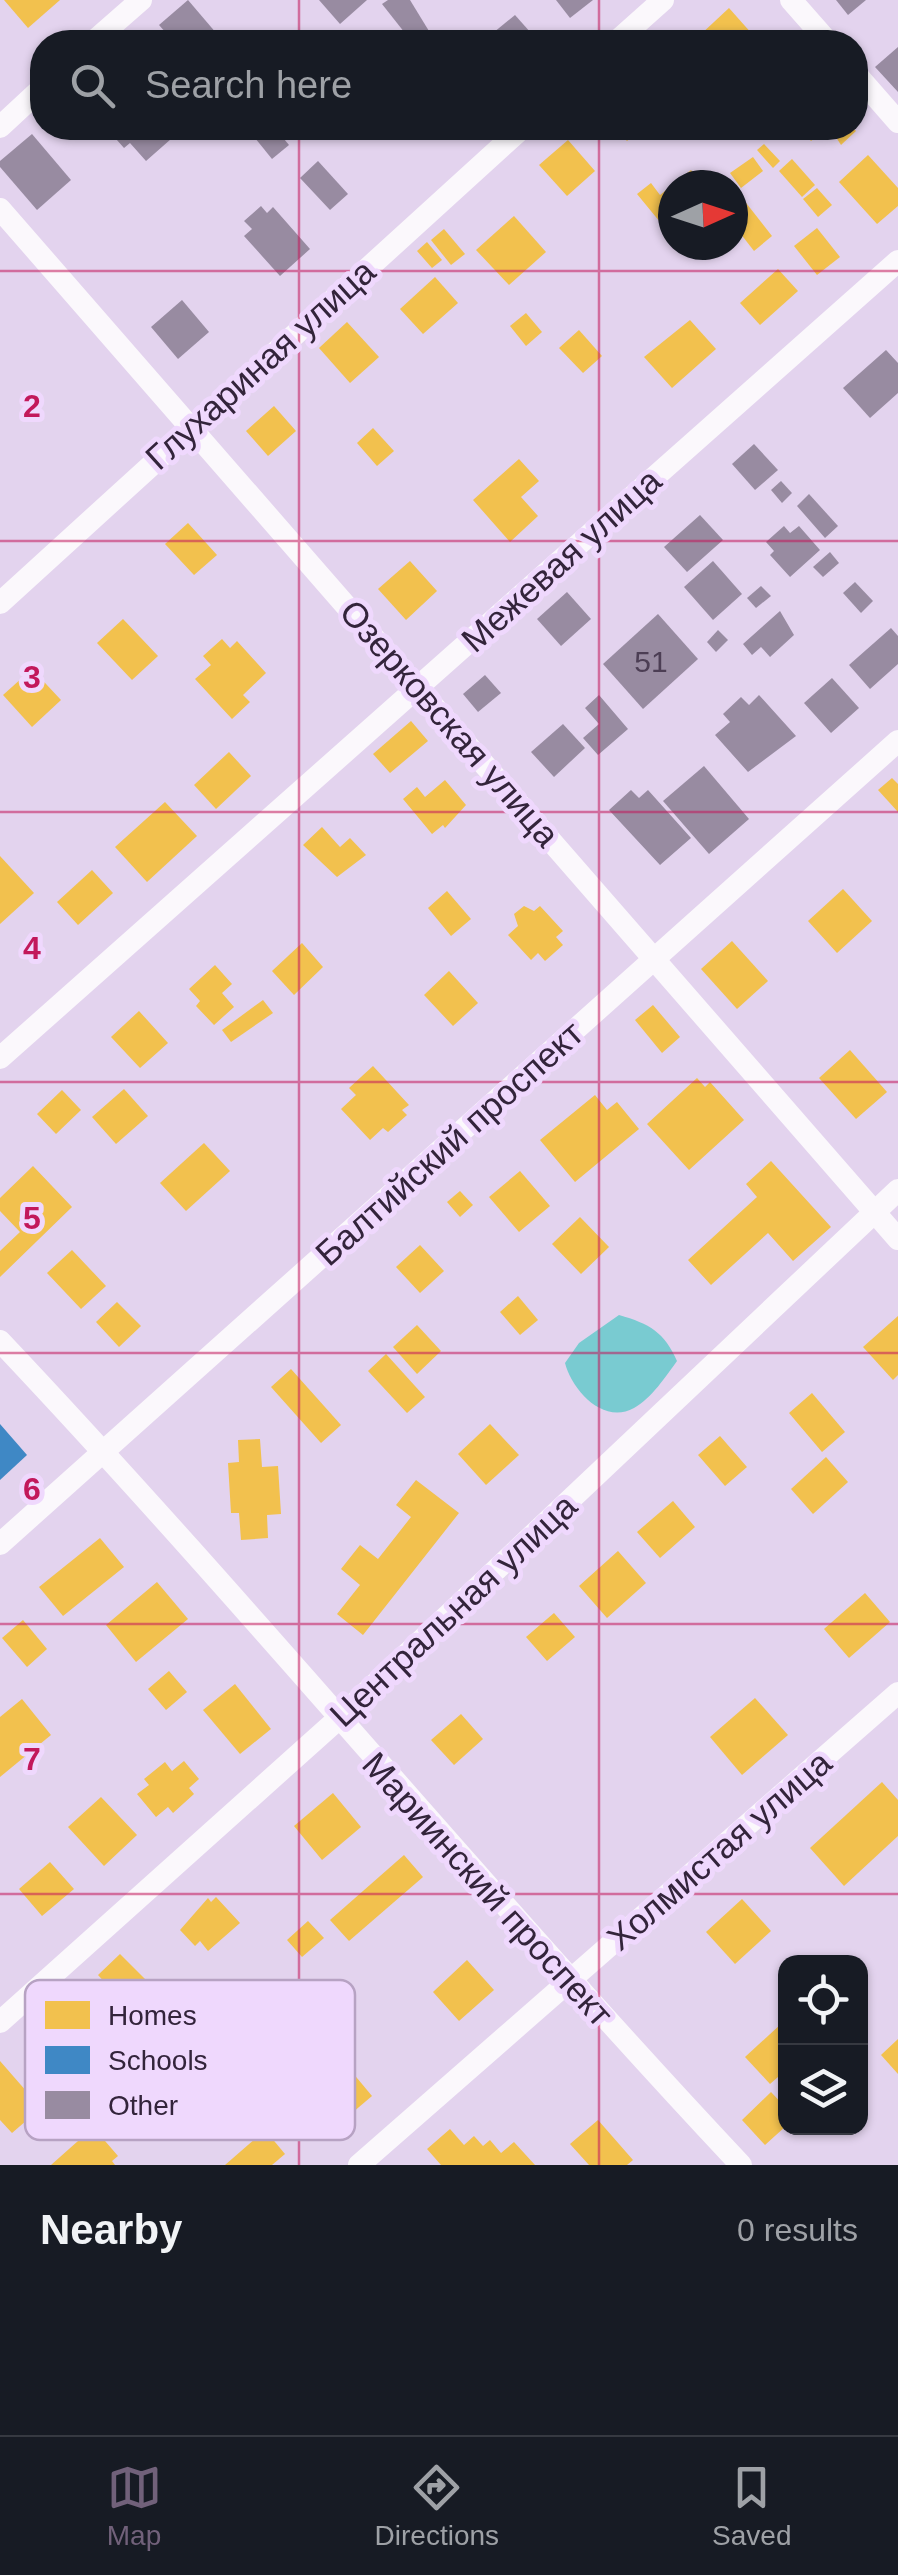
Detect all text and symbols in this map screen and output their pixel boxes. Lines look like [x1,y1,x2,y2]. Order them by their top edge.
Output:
search box [30,30,868,140]
icon: search [65,58,120,113]
text: Search here [145,64,352,106]
north arrow [658,170,748,260]
street label: Глухариная улица [138,251,383,477]
text: 2 [23,388,41,424]
street label: Межевая улица [454,460,669,659]
street label: Озерковская улица [333,592,568,854]
house number: 51 [634,645,668,678]
text: 3 [23,659,41,695]
text: 4 [23,930,41,966]
street label: Балтийский проспект [308,1013,590,1273]
text: 5 [23,1200,41,1236]
text: 6 [23,1471,41,1507]
street label: Центральная улица [322,1486,584,1734]
text: 7 [23,1741,41,1777]
street label: Холмистая улица [599,1742,839,1958]
street label: Мариинский проспект [355,1744,621,2034]
map controls [778,1955,868,2135]
button: locate [778,1955,868,2045]
legend [25,1980,355,2140]
text: Homes [108,2000,197,2031]
text: Schools [108,2045,208,2076]
button: layers [778,2045,868,2135]
text: Other [108,2090,178,2121]
text: Nearby [40,2206,182,2253]
text: 0 results [737,2212,858,2248]
tab: Map [107,2460,162,2552]
tab: Directions [375,2460,499,2552]
tab: Saved [712,2460,791,2552]

